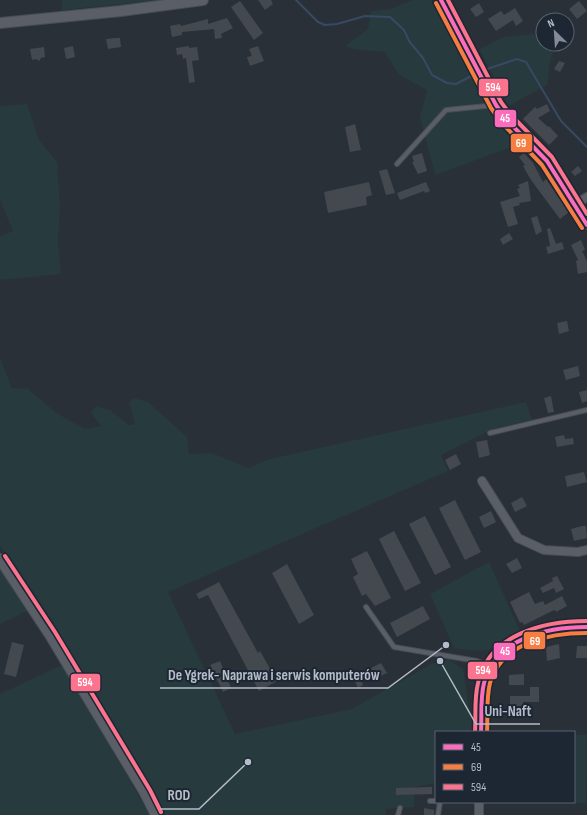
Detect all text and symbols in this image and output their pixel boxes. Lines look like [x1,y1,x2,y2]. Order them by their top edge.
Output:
north arrow [535,12,575,52]
text: N [546,16,557,31]
line badge: 594 [478,78,509,97]
text: 594 [485,81,501,94]
line badge: 45 [494,109,517,128]
text: 45 [500,112,510,125]
line badge: 69 [510,133,533,153]
text: 69 [516,137,526,150]
line badge: 69 [523,631,546,650]
text: 69 [530,635,540,648]
line badge: 45 [493,642,516,661]
text: 45 [500,645,510,658]
callout: De Ygrek- Naprawa i serwis komputerów [160,661,388,688]
line badge: 594 [467,661,498,680]
text: 594 [475,664,491,677]
text: De Ygrek- Naprawa i serwis komputerów [168,666,380,685]
line badge: 594 [70,673,101,692]
text: 594 [77,676,93,689]
callout: Uni-Naft [476,697,540,724]
text: Uni-Naft [484,702,532,721]
legend [435,731,575,803]
text: 45 [471,740,481,755]
text: 69 [471,760,482,775]
text: 594 [471,780,486,795]
callout: ROD [160,782,199,809]
text: ROD [168,786,191,805]

